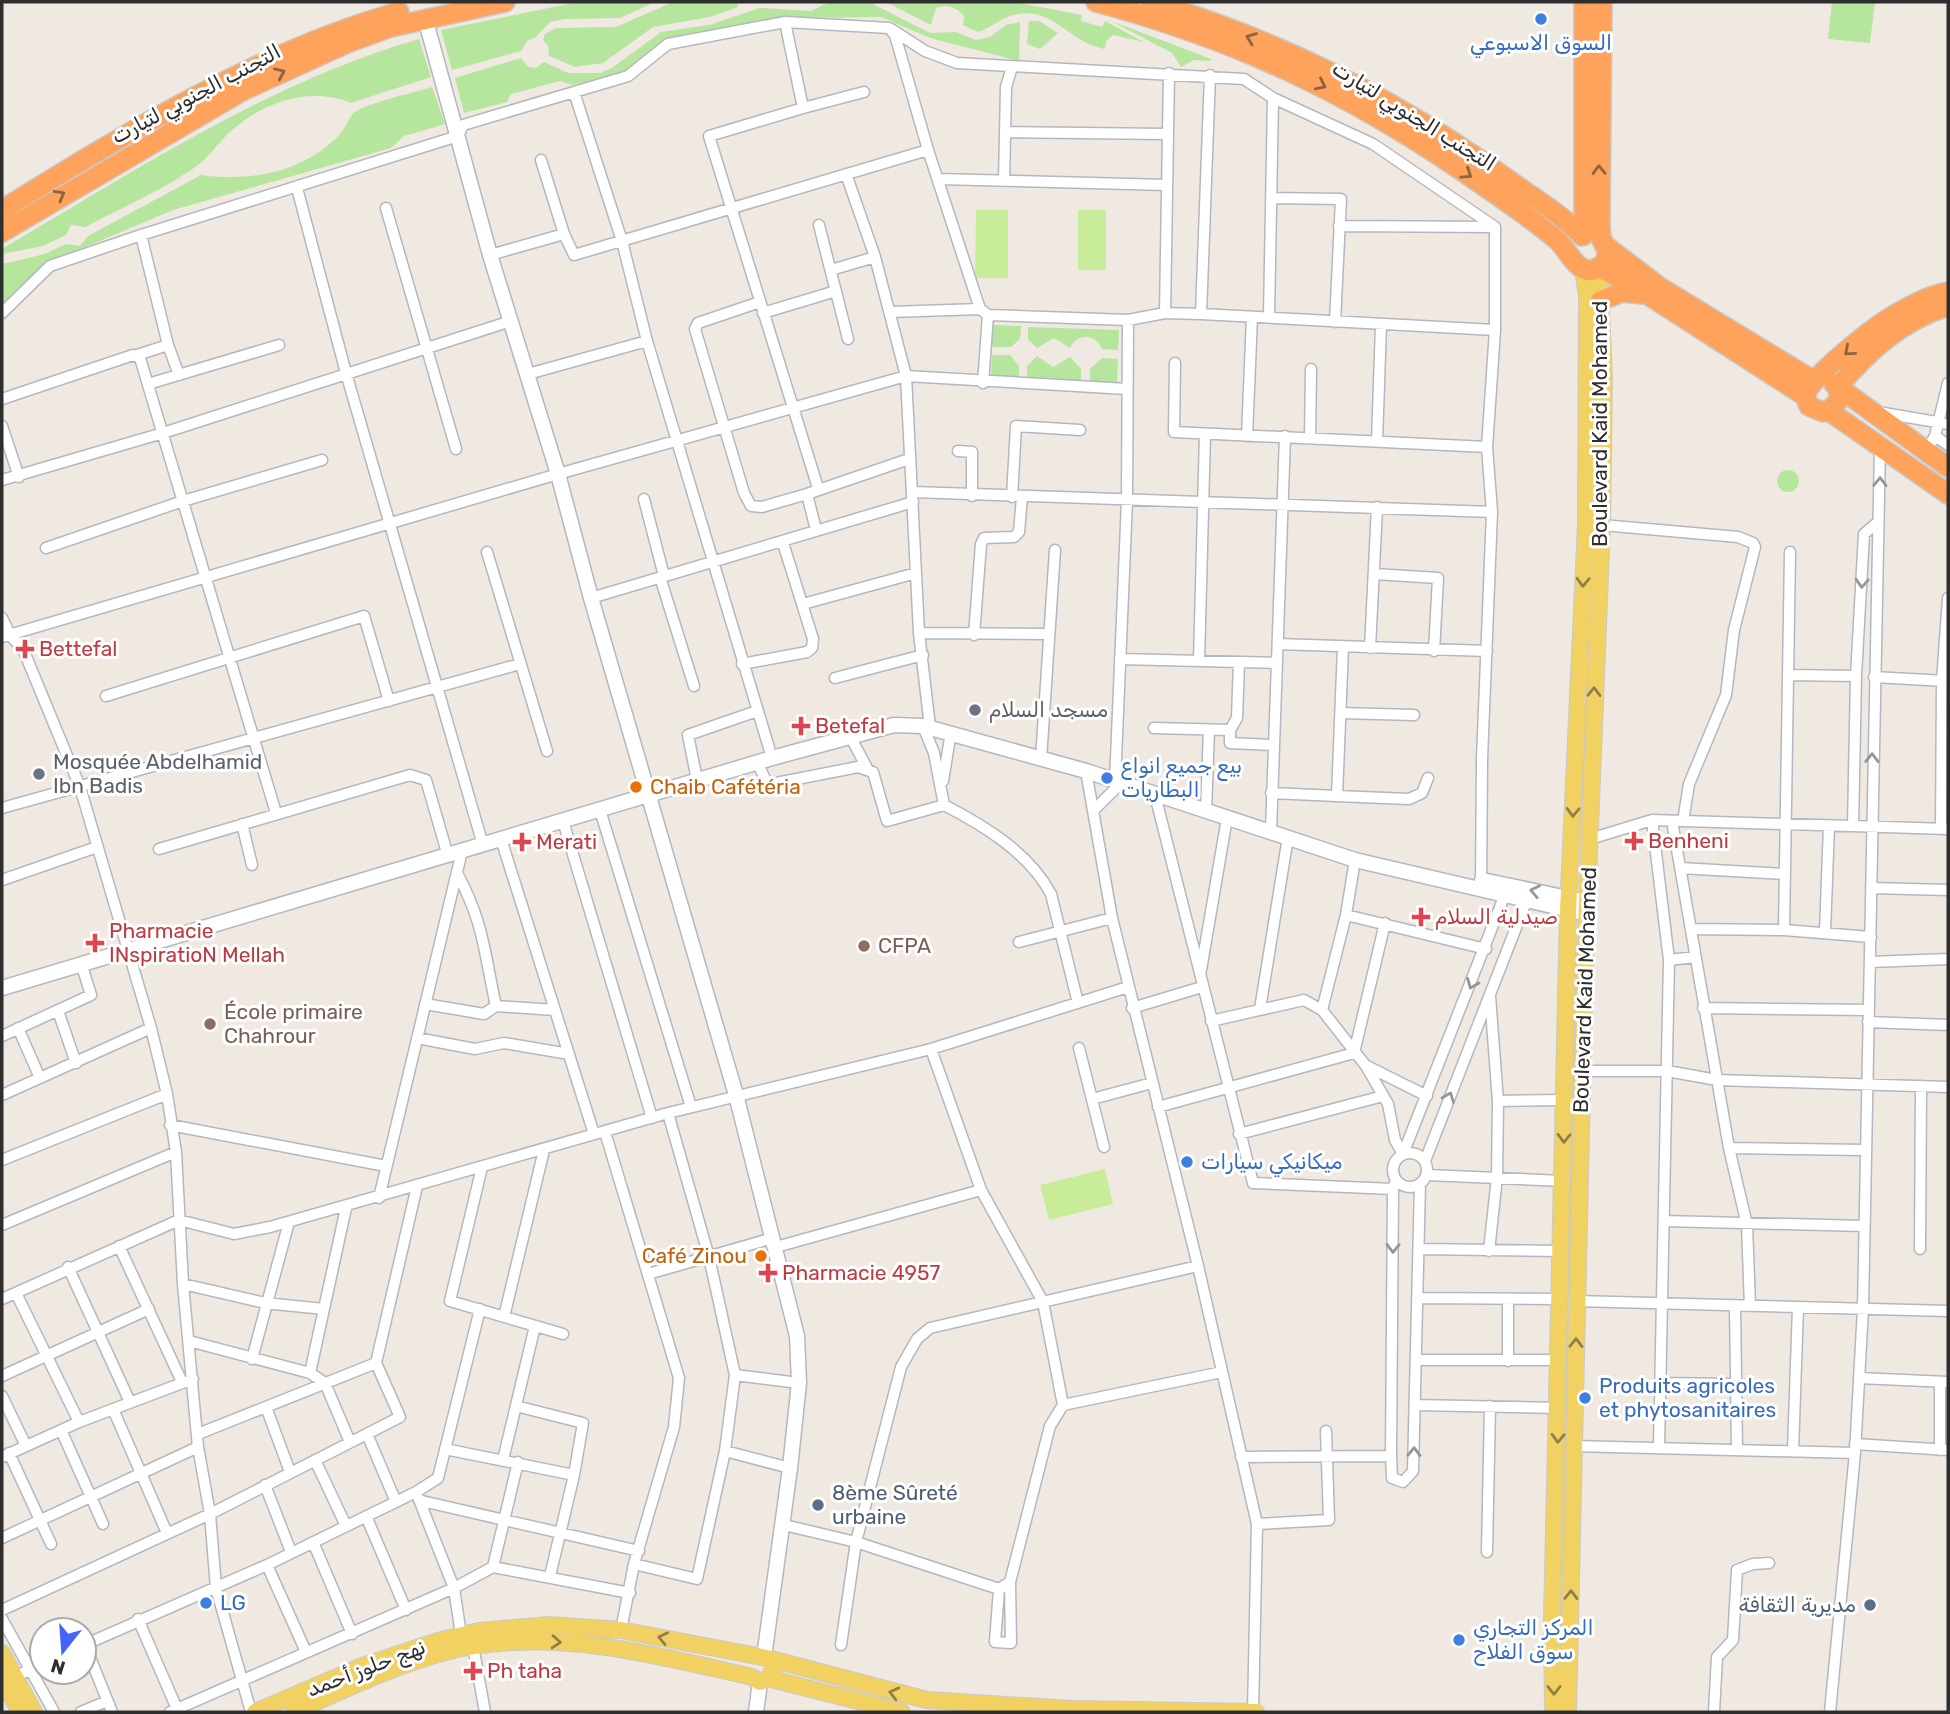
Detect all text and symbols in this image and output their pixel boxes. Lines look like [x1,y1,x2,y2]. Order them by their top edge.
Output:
marker: السوق الاسبوعي [1533,11,1549,27]
place label: السوق الاسبوعي [1470,30,1612,59]
one-way arrow [1246,33,1258,47]
street label: التجنب الجنوبي لتيارت [107,38,287,152]
street label: التجنب الجنوبي لتيارت [1326,55,1501,179]
one-way arrow [273,67,285,81]
one-way arrow [1314,77,1326,91]
one-way arrow [1592,164,1607,175]
one-way arrow [1459,166,1472,178]
one-way arrow [52,191,65,204]
street label: Boulevard Kaid Mohamed [1587,301,1612,547]
one-way arrow [1844,343,1857,355]
one-way arrow [1872,476,1888,486]
one-way arrow [1576,577,1591,588]
one-way arrow [1854,578,1869,589]
place label: Bettefal [39,636,117,661]
marker: Bettefal [17,641,33,657]
one-way arrow [1586,686,1602,697]
place label: مسجد السلام [989,697,1108,723]
marker: مسجد السلام [967,702,983,718]
place label: Betefal [815,713,885,738]
marker: Betefal [793,718,809,734]
place label: Mosquée Abdelhamid Ibn Badis [53,749,262,798]
one-way arrow [1864,752,1880,763]
place label: بيع جميع انواع البطاريات [1121,753,1242,802]
marker: Mosquée Abdelhamid Ibn Badis [31,766,47,782]
marker: بيع جميع انواع البطاريات [1099,770,1115,786]
place label: Chaib Cafétéria [650,774,801,799]
marker: Chaib Cafétéria [628,779,644,795]
one-way arrow [1565,807,1580,818]
place label: Benheni [1648,828,1729,853]
place label: Merati [536,829,597,854]
marker: Benheni [1626,833,1642,849]
marker: Merati [514,834,530,850]
street label: Boulevard Kaid Mohamed [1568,867,1601,1113]
one-way arrow [1529,884,1541,899]
place label: صيدلية السلام [1435,904,1558,930]
marker: صيدلية السلام [1413,909,1429,925]
place label: Pharmacie INspiratioN Mellah [109,918,285,967]
place label: CFPA [878,933,931,958]
marker: Pharmacie INspiratioN Mellah [87,935,103,951]
marker: CFPA [856,938,872,954]
one-way arrow [1466,978,1480,990]
place label: École primaire Chahrour [224,999,363,1048]
marker: École primaire Chahrour [202,1016,218,1032]
one-way arrow [1441,1092,1455,1104]
one-way arrow [1557,1132,1572,1143]
place label: ميكانيكي سيارات [1201,1149,1342,1178]
marker: ميكانيكي سيارات [1179,1154,1195,1170]
one-way arrow [1385,1242,1400,1253]
place label: Café Zinou [642,1243,747,1268]
marker: Café Zinou [753,1248,769,1264]
place label: Pharmacie 4957 [782,1260,940,1285]
marker: Pharmacie 4957 [760,1265,776,1281]
one-way arrow [1568,1337,1583,1348]
place label: Produits agricoles et phytosanitaires [1599,1373,1776,1422]
marker: Produits agricoles et phytosanitaires [1577,1390,1593,1406]
one-way arrow [1550,1433,1565,1444]
one-way arrow [1406,1446,1421,1457]
place label: 8ème Sûreté urbaine [832,1480,958,1529]
marker: 8ème Sûreté urbaine [810,1497,826,1513]
one-way arrow [1563,1589,1579,1600]
place label: LG [220,1590,246,1615]
place label: مديرية الثقافة [1738,1592,1856,1617]
marker: LG [198,1595,214,1611]
marker: مديرية الثقافة [1862,1597,1878,1613]
place label: المركز التجاري سوق الفلاح [1473,1615,1594,1666]
north arrow [28,1616,98,1686]
one-way arrow [657,1632,669,1647]
marker: المركز التجاري سوق الفلاح [1451,1632,1467,1648]
street label: نهج حلوز أحمد [303,1633,429,1703]
one-way arrow [551,1634,562,1649]
text: N [48,1654,68,1680]
place label: Ph taha [487,1658,562,1683]
marker: Ph taha [465,1663,481,1679]
one-way arrow [1546,1686,1562,1696]
one-way arrow [888,1687,900,1701]

